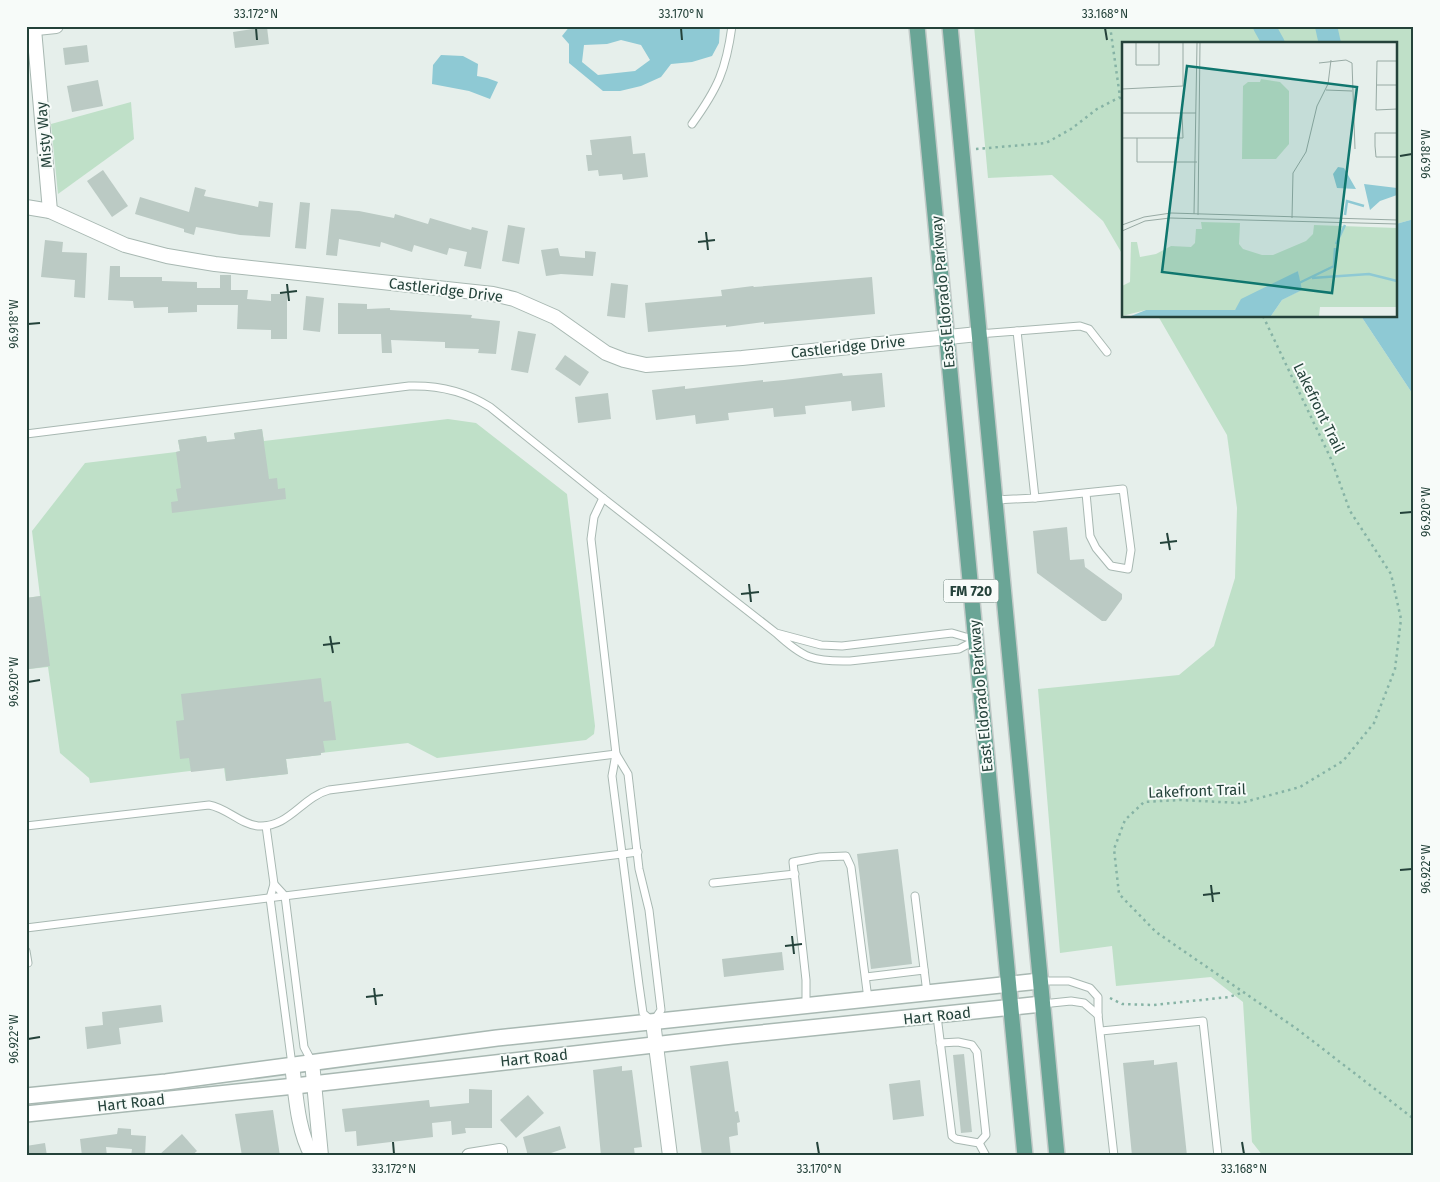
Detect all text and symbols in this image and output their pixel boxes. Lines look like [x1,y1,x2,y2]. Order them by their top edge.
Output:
text: 33.172°N [234,7,278,21]
text: 33.170°N [658,7,704,21]
text: 33.168°N [1082,7,1128,21]
inset map [1122,42,1398,318]
street label: Misty Way [32,100,56,169]
text: 96.918°W [1419,129,1433,179]
street label: East Eldorado Parkway [927,215,959,369]
street label: Castleridge Drive [388,274,504,306]
text: 96.918°W [7,299,21,349]
street label: Castleridge Drive [790,332,906,362]
street label: Lakefront Trail [1289,360,1349,456]
text: 96.920°W [1419,487,1433,537]
road number: FM 720 [944,580,998,602]
street label: East Eldorado Parkway [965,619,997,773]
text: 96.920°W [7,657,21,707]
street label: Lakefront Trail [1148,780,1247,802]
text: 96.922°W [1419,844,1433,894]
street label: Hart Road [902,1003,972,1029]
text: 96.922°W [7,1014,21,1064]
street label: Hart Road [499,1045,569,1071]
street label: Hart Road [96,1090,166,1116]
text: 33.172°N [372,1162,416,1176]
text: 33.170°N [796,1162,842,1176]
text: 33.168°N [1221,1162,1267,1176]

